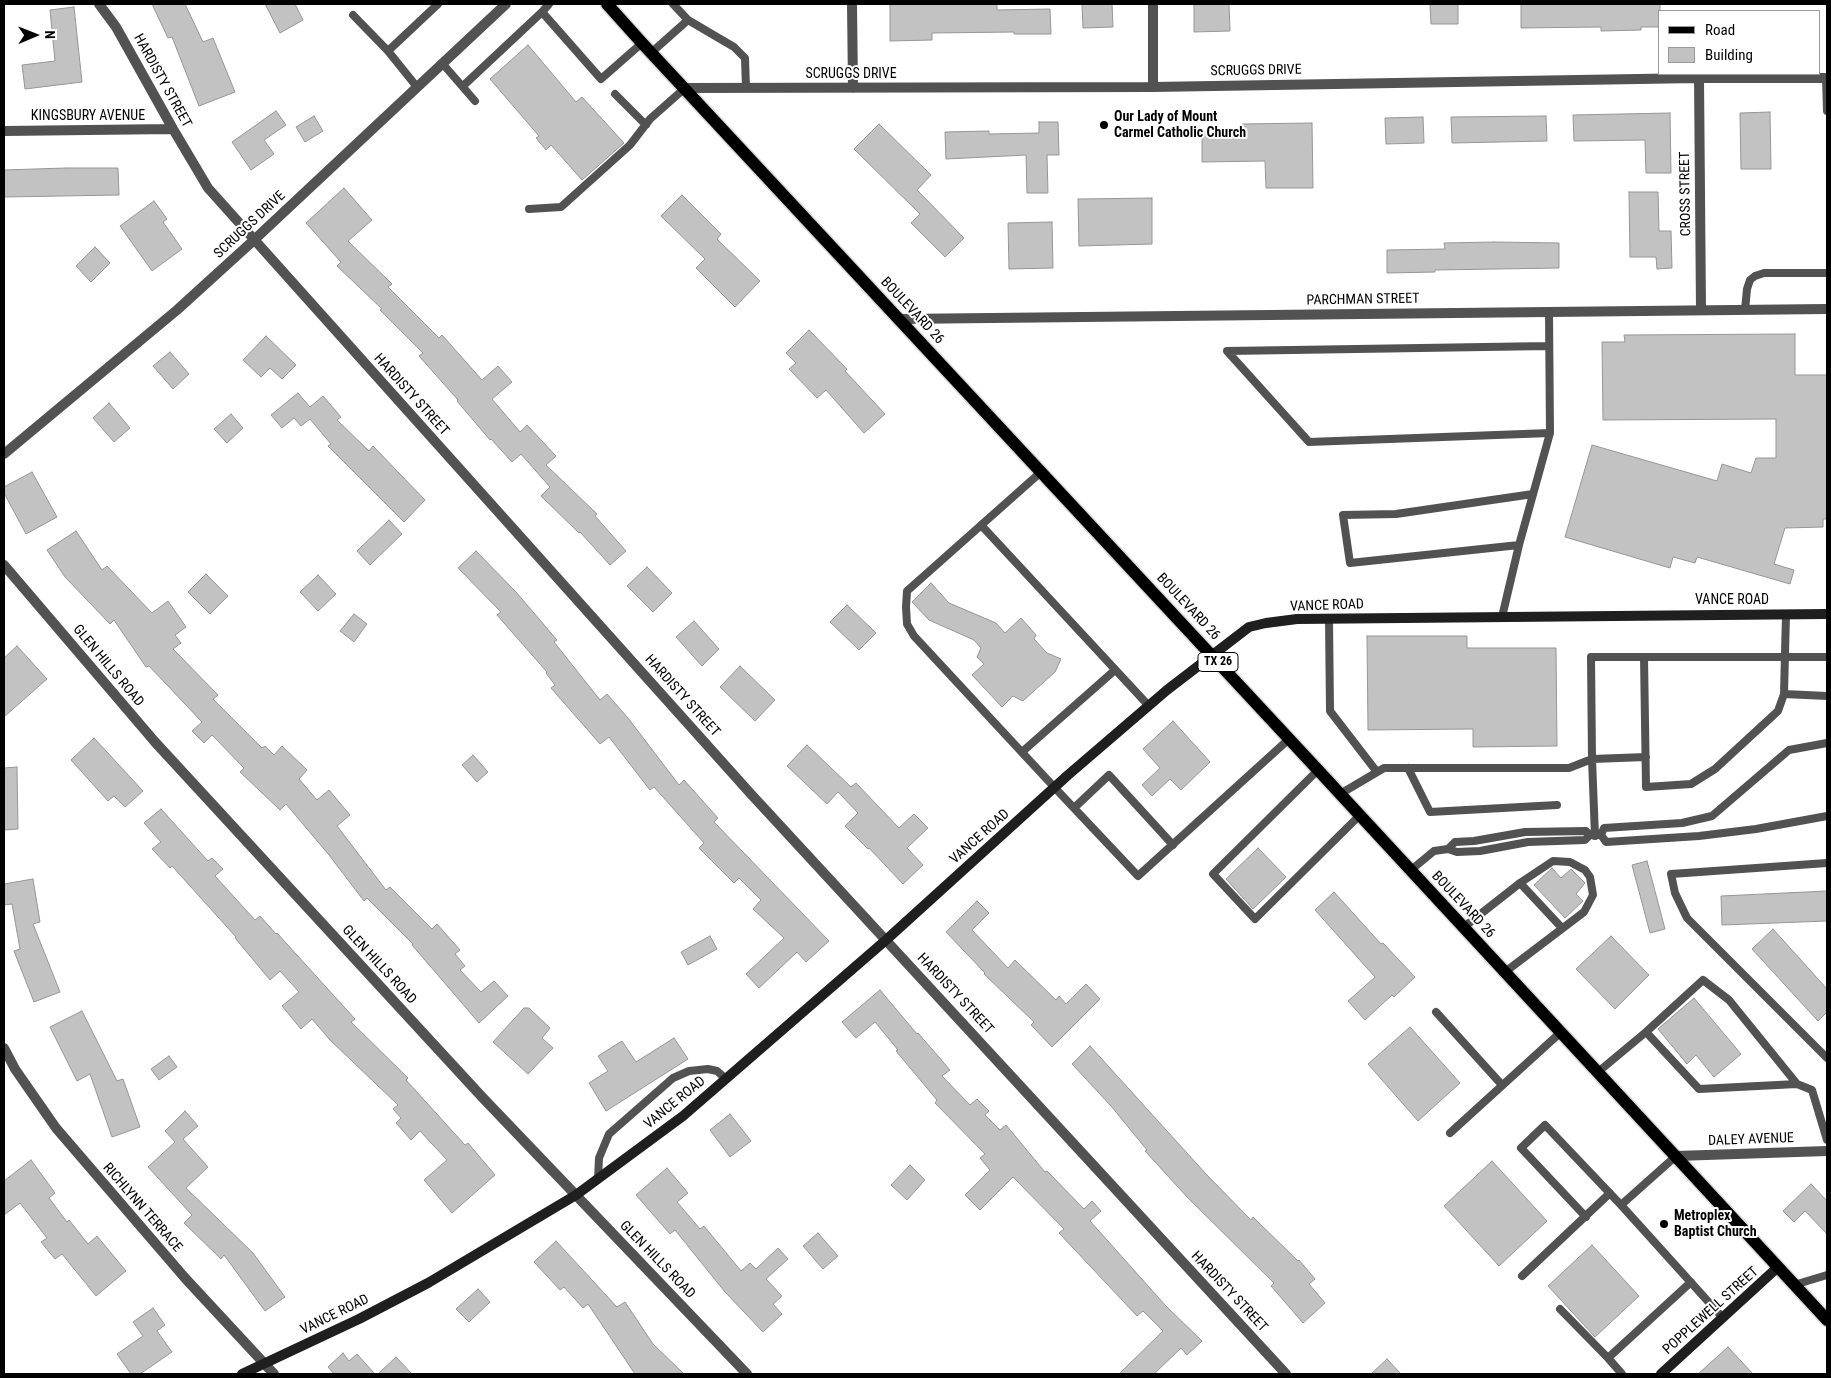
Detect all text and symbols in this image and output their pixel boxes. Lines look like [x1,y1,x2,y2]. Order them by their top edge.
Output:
north arrow [10,10,60,60]
legend [1658,10,1821,75]
text: Road [1705,21,1735,39]
text: N [42,30,58,39]
street label: HARDISTY STREET [129,31,195,131]
text: Building [1705,46,1753,64]
street label: SCRUGGS DRIVE [1210,62,1302,80]
street label: SCRUGGS DRIVE [805,66,897,82]
street label: KINGSBURY AVENUE [31,108,145,124]
place label: Our Lady of Mount Carmel Catholic Church [1114,109,1246,142]
marker: Our Lady of Mount Carmel Catholic Church [1098,119,1110,131]
street label: CROSS STREET [1677,151,1695,237]
street label: SCRUGGS DRIVE [211,188,289,262]
street label: BOULEVARD 26 [877,274,947,348]
street label: PARCHMAN STREET [1306,291,1420,309]
street label: HARDISTY STREET [370,351,452,439]
street label: BOULEVARD 26 [1153,570,1223,644]
street label: VANCE ROAD [1695,592,1769,608]
street label: VANCE ROAD [1290,596,1364,616]
street label: GLEN HILLS ROAD [69,622,147,710]
street label: HARDISTY STREET [641,652,723,740]
road number: TX 26 [1198,652,1238,672]
street label: VANCE ROAD [947,806,1013,868]
street label: BOULEVARD 26 [1428,868,1498,942]
street label: GLEN HILLS ROAD [338,922,420,1008]
street label: HARDISTY STREET [913,950,997,1038]
street label: VANCE ROAD [641,1073,709,1133]
street label: DALEY AVENUE [1708,1130,1794,1150]
street label: RICHLYNN TERRACE [99,1160,185,1256]
place label: Metroplex Baptist Church [1674,1208,1757,1240]
street label: GLEN HILLS ROAD [616,1218,698,1302]
marker: Metroplex Baptist Church [1658,1218,1670,1230]
street label: HARDISTY STREET [1187,1248,1271,1336]
street label: POPPLEWELL STREET [1660,1264,1762,1358]
street label: VANCE ROAD [298,1291,372,1339]

